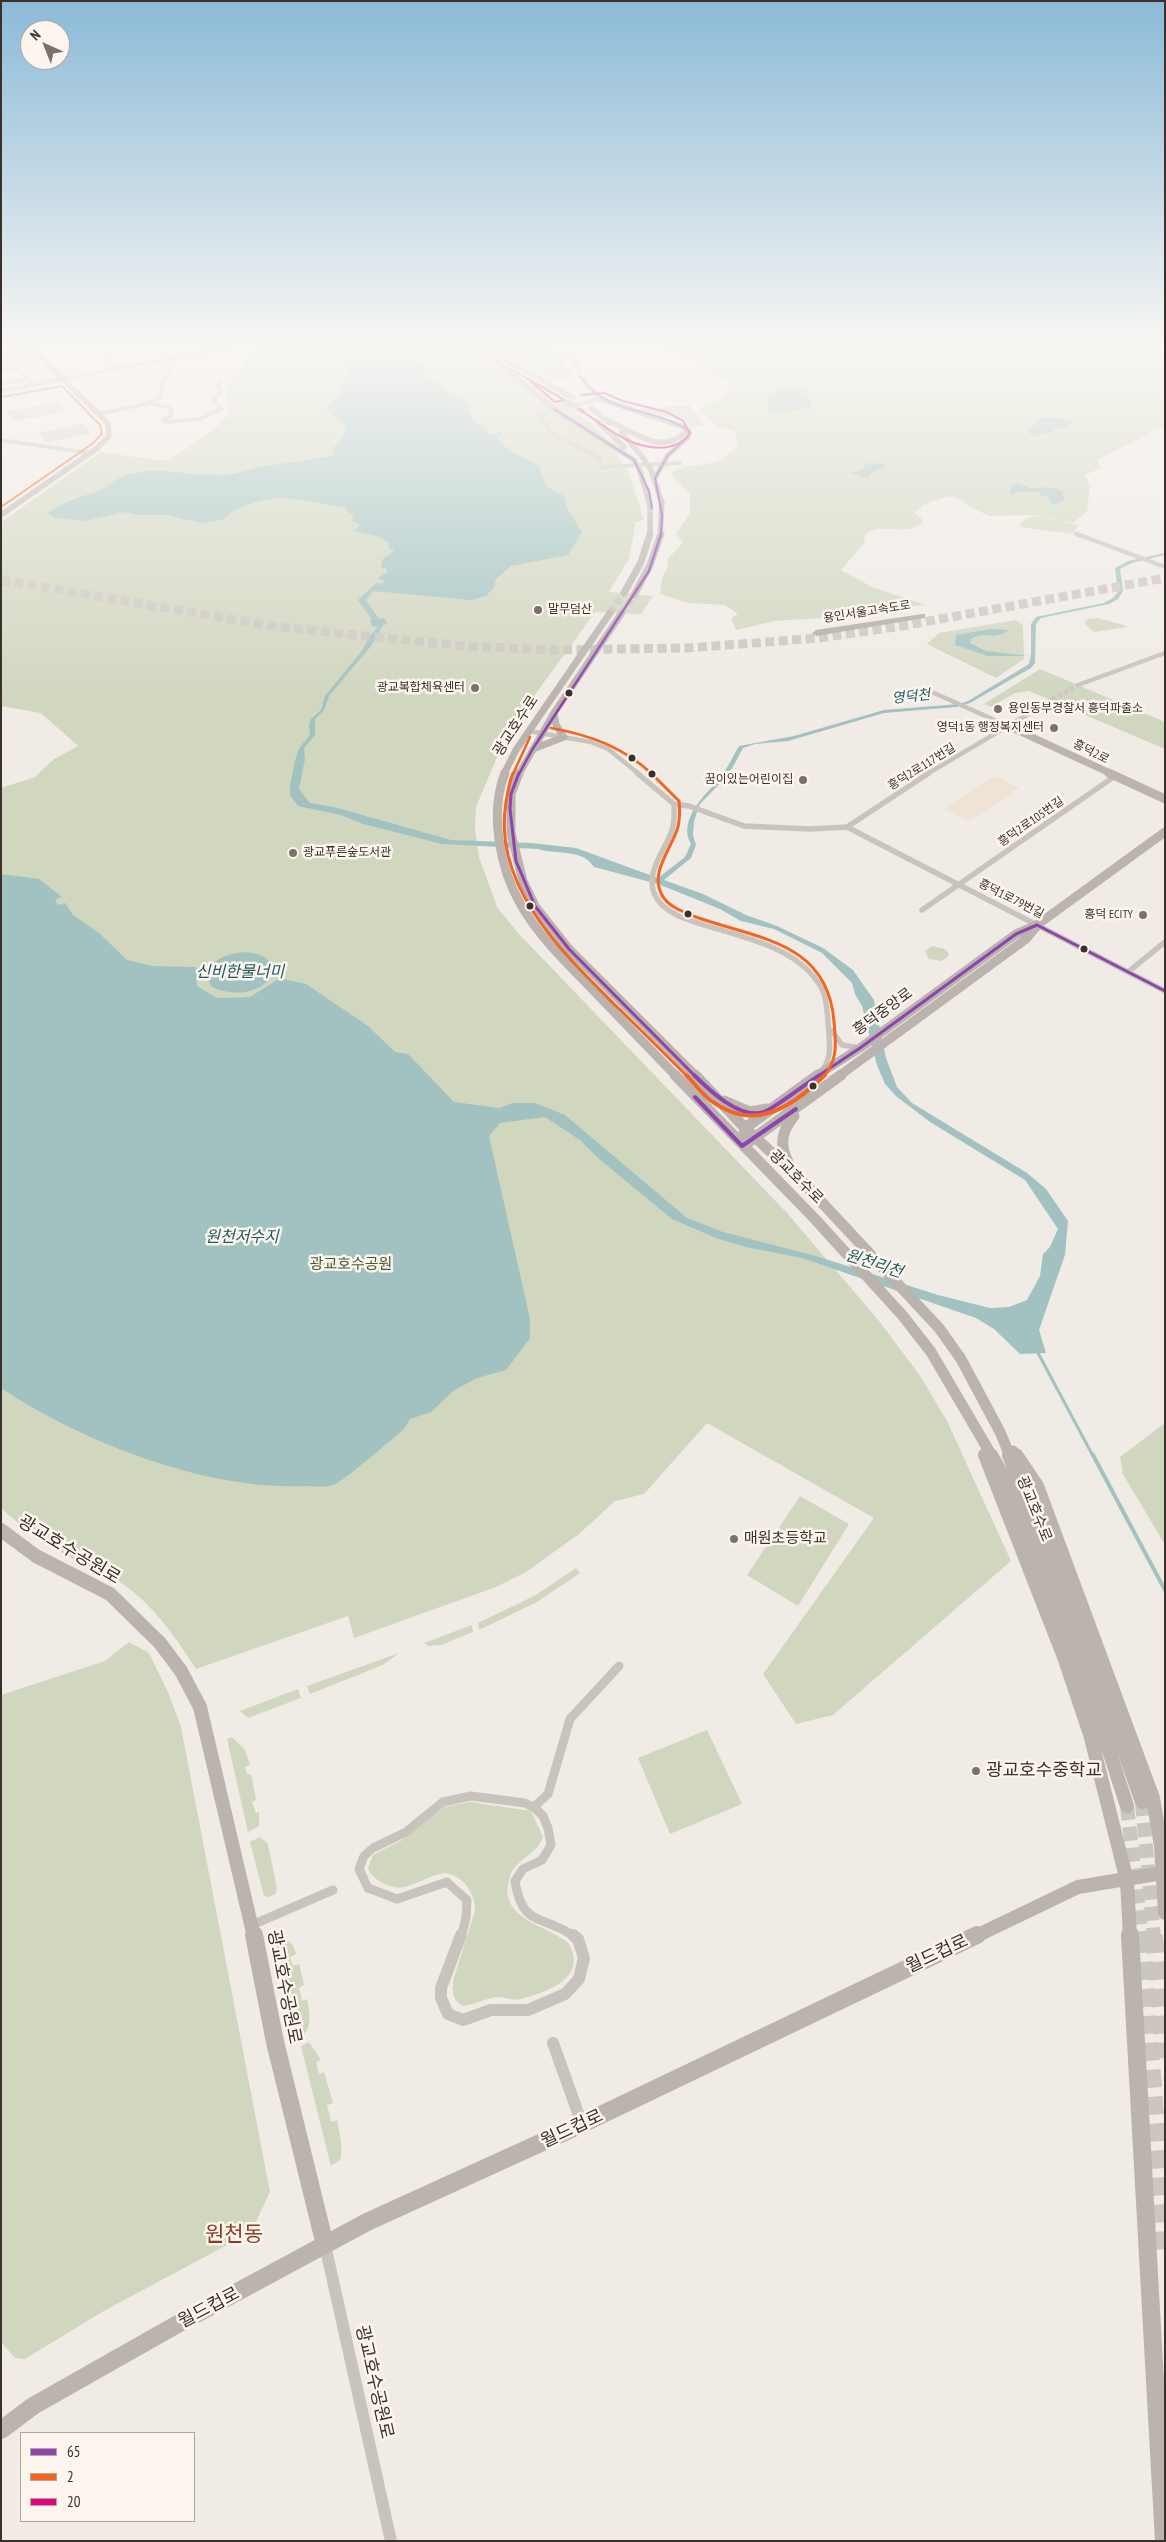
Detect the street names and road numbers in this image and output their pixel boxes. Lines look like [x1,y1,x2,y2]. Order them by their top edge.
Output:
street label: 용인서울고속도로 [822,598,912,626]
street label: 광교호수로 [490,692,542,760]
street label: 흥덕2로 [1071,737,1111,767]
street label: 흥덕2로117번길 [886,741,958,793]
street label: 흥덕2로105번길 [995,794,1067,850]
street label: 흥덕1로79번길 [976,876,1046,922]
street label: 흥덕중앙로 [850,984,916,1040]
street label: 광교호수로 [765,1146,827,1208]
street label: 광교호수로 [1013,1474,1055,1544]
street label: 광교호수공원로 [14,1511,124,1589]
street label: 광교호수공원로 [262,1928,306,2046]
street label: 월드컵로 [902,1930,972,1978]
street label: 월드컵로 [537,2105,607,2153]
street label: 월드컵로 [175,2283,243,2333]
street label: 광교호수공원로 [350,2323,398,2441]

